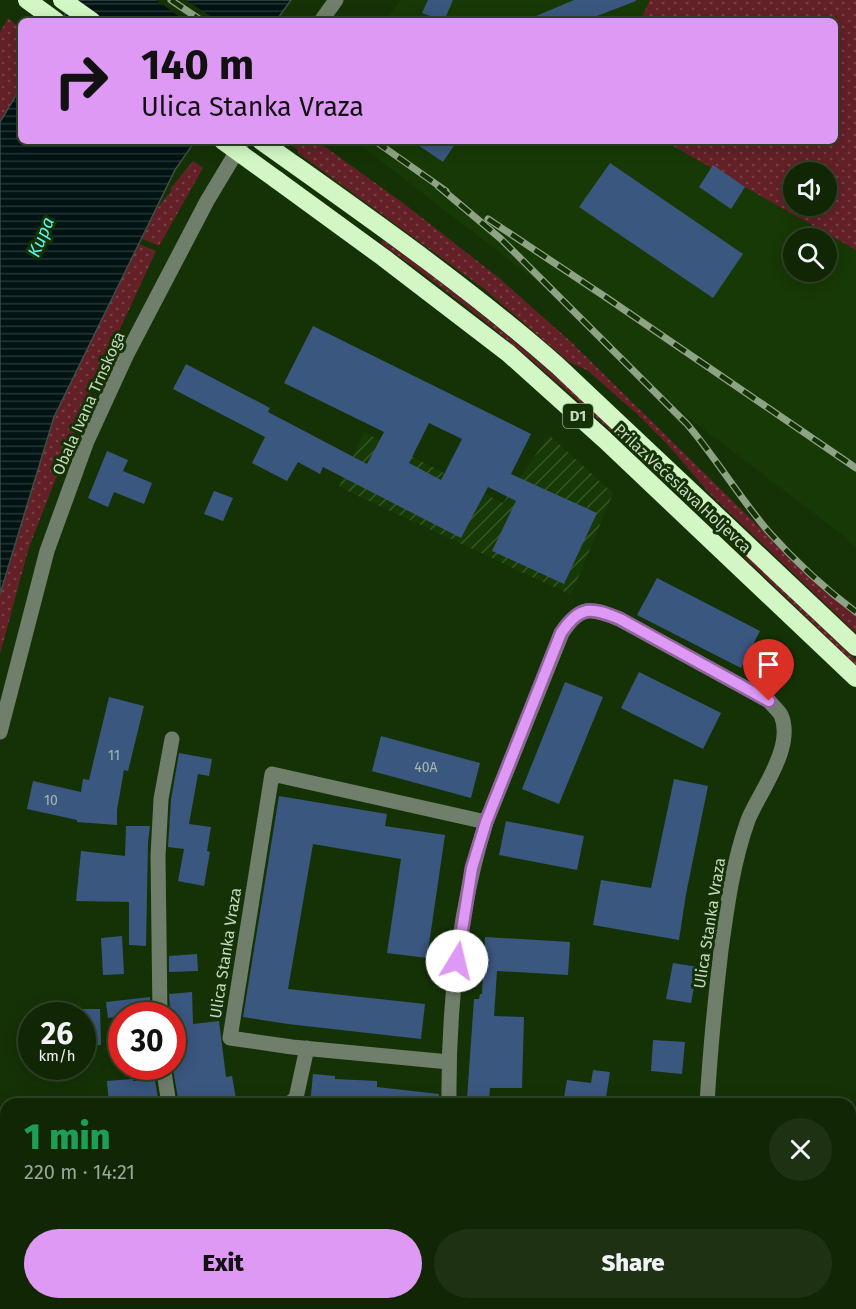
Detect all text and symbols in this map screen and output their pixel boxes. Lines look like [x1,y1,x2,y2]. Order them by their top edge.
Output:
text: 140 m [141,40,254,90]
icon: right [42,42,120,120]
text: Ulica Stanka Vraza [141,91,364,123]
map controls [783,162,837,282]
button: sound [783,162,837,216]
water label: Kupa [23,214,59,260]
button: search [783,228,837,282]
street label: Obala Ivana Trnskoga [48,329,129,478]
road number: D1 [563,404,593,428]
street label: Prilaz Većeslava Holjevca [610,420,755,557]
pin [743,639,794,701]
icon: arrive [752,648,785,681]
house number: 11 [108,747,120,764]
house number: 40A [414,759,438,776]
house number: 10 [44,792,58,809]
street label: Ulica Stanka Vraza [690,856,729,990]
street label: Ulica Stanka Vraza [206,886,245,1020]
position arrow [425,929,489,993]
speed limit sign: 30 [108,1002,186,1080]
text: 26 [41,1016,73,1052]
text: km/h [38,1047,76,1065]
text: 1 min [24,1115,110,1159]
button: close [769,1118,832,1181]
text: 220 m · 14:21 [24,1160,135,1184]
button: Exit [24,1229,422,1298]
button: Share [434,1229,832,1298]

